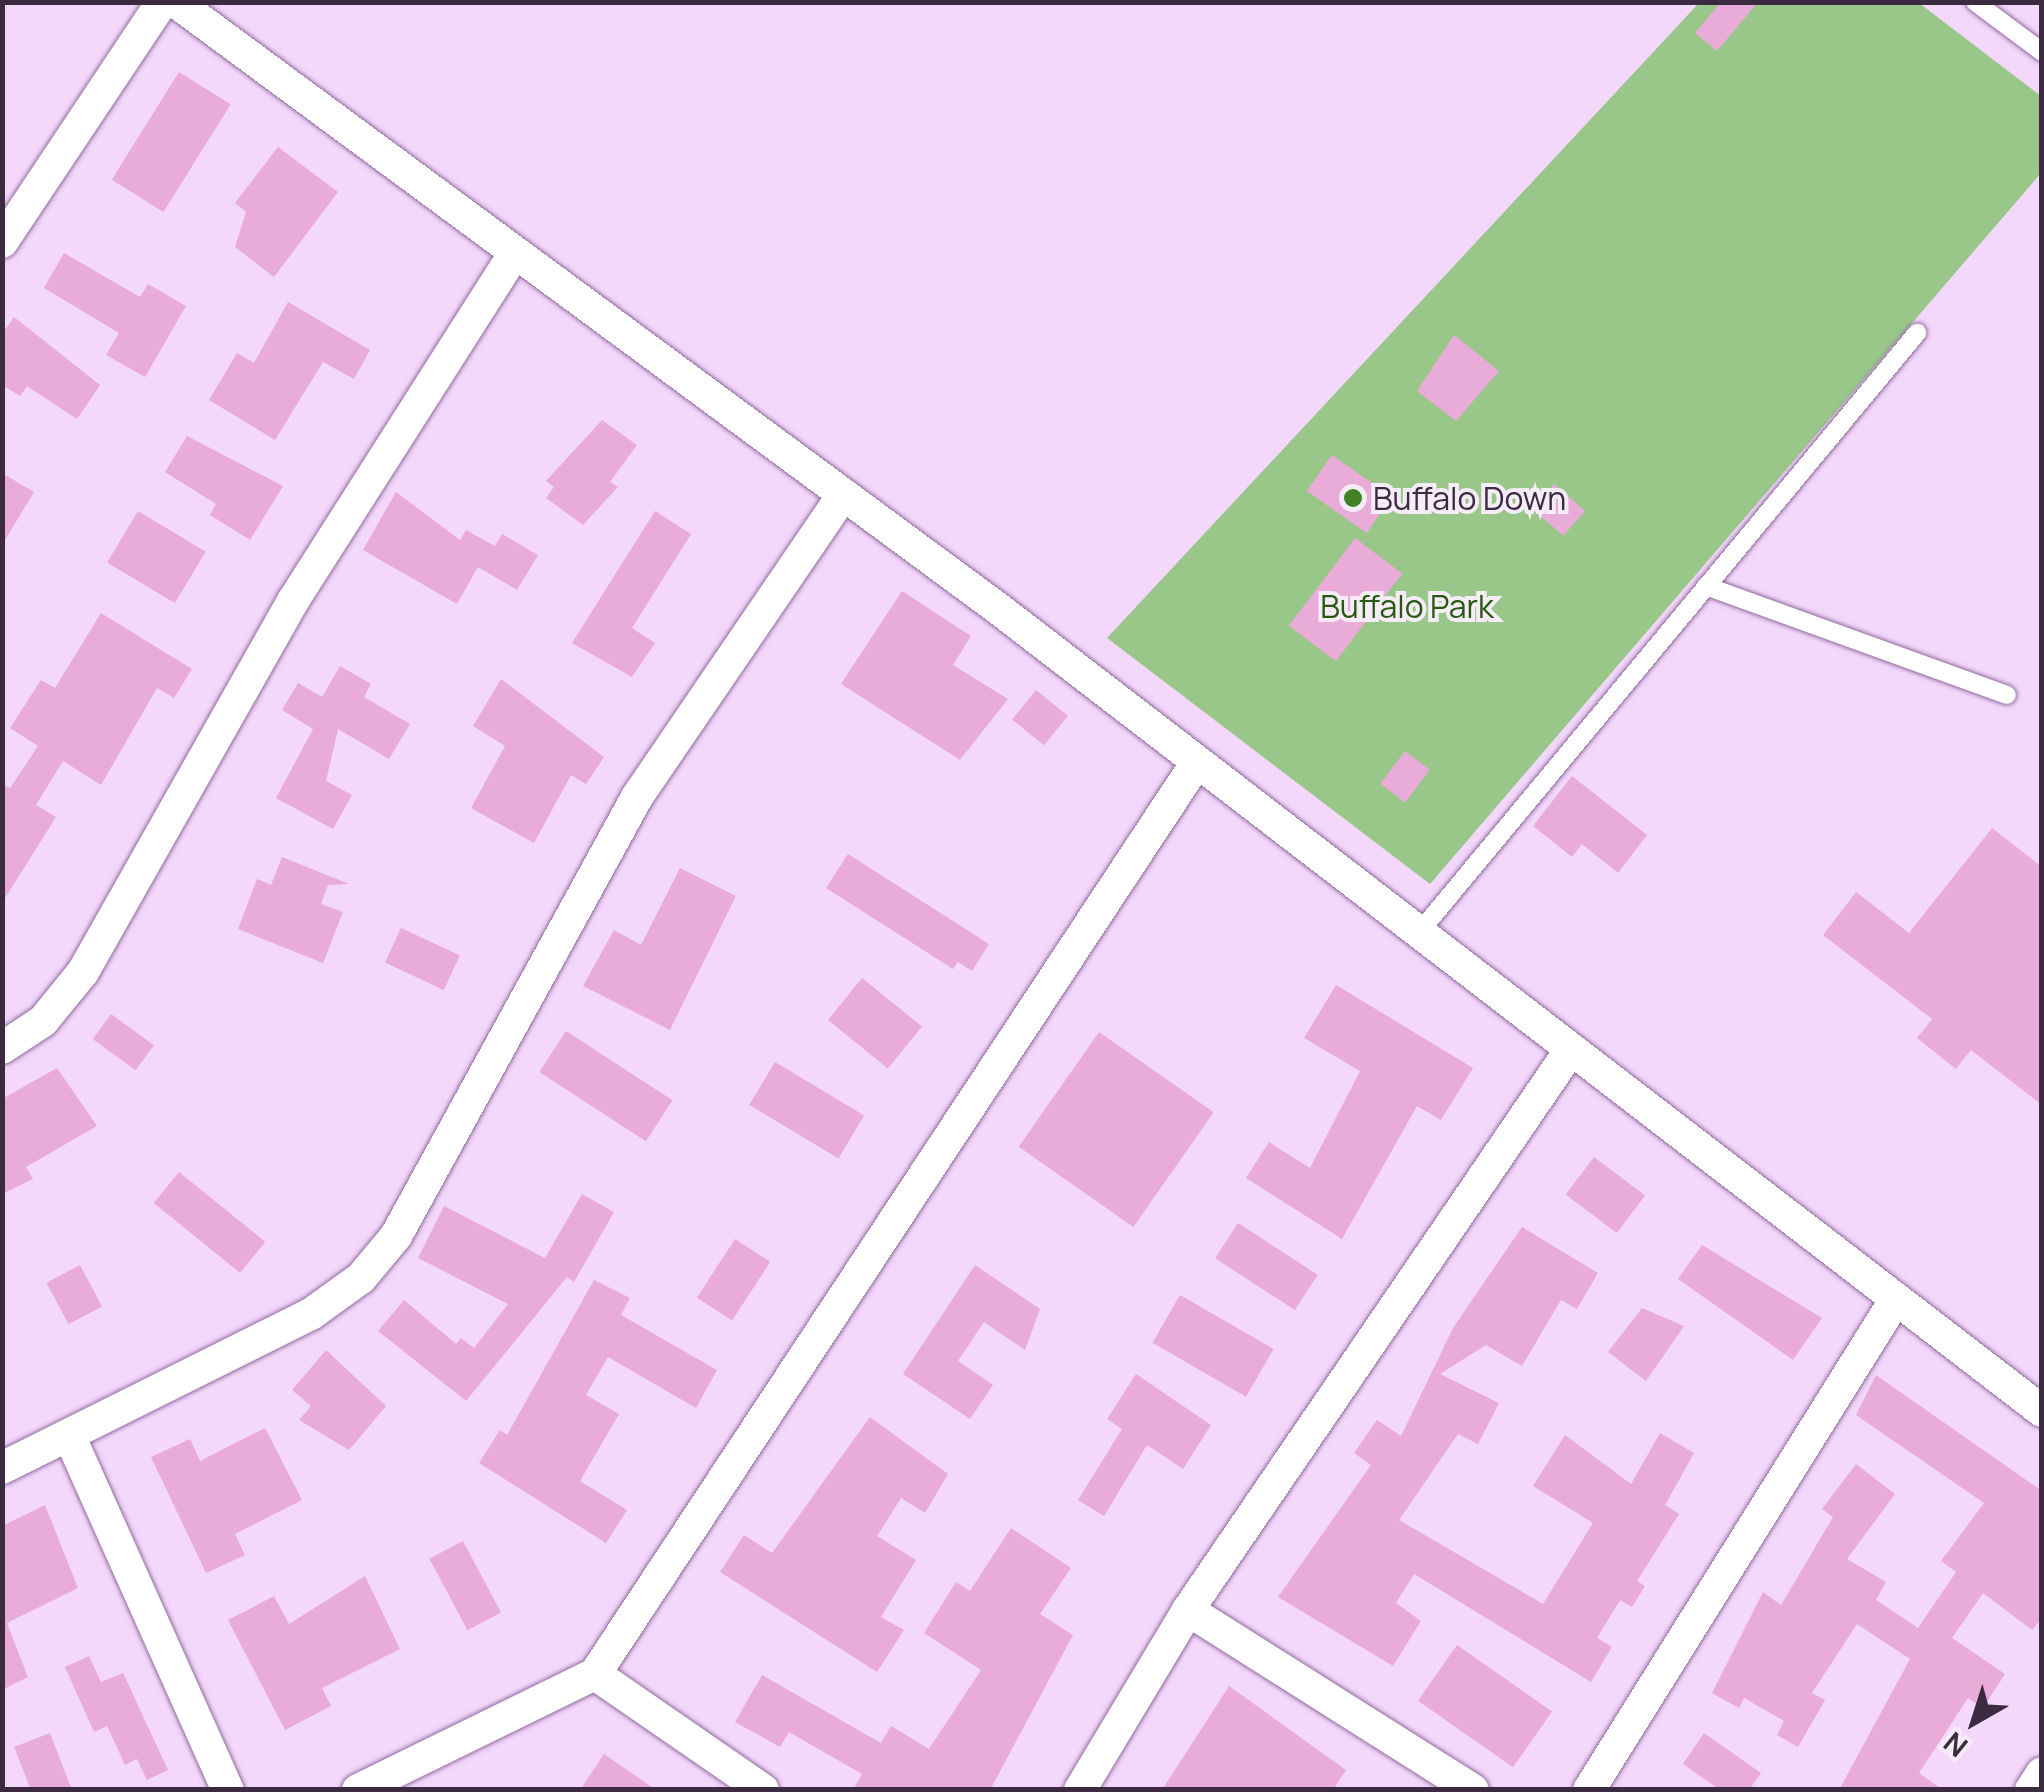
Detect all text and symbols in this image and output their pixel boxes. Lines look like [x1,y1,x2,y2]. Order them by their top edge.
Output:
place label: Buffalo Down [1373,479,1566,517]
marker: Buffalo Down [1342,487,1364,509]
park label: Buffalo Park [1320,587,1494,625]
north arrow [1924,1672,2024,1772]
text: N [1935,1724,1975,1766]

